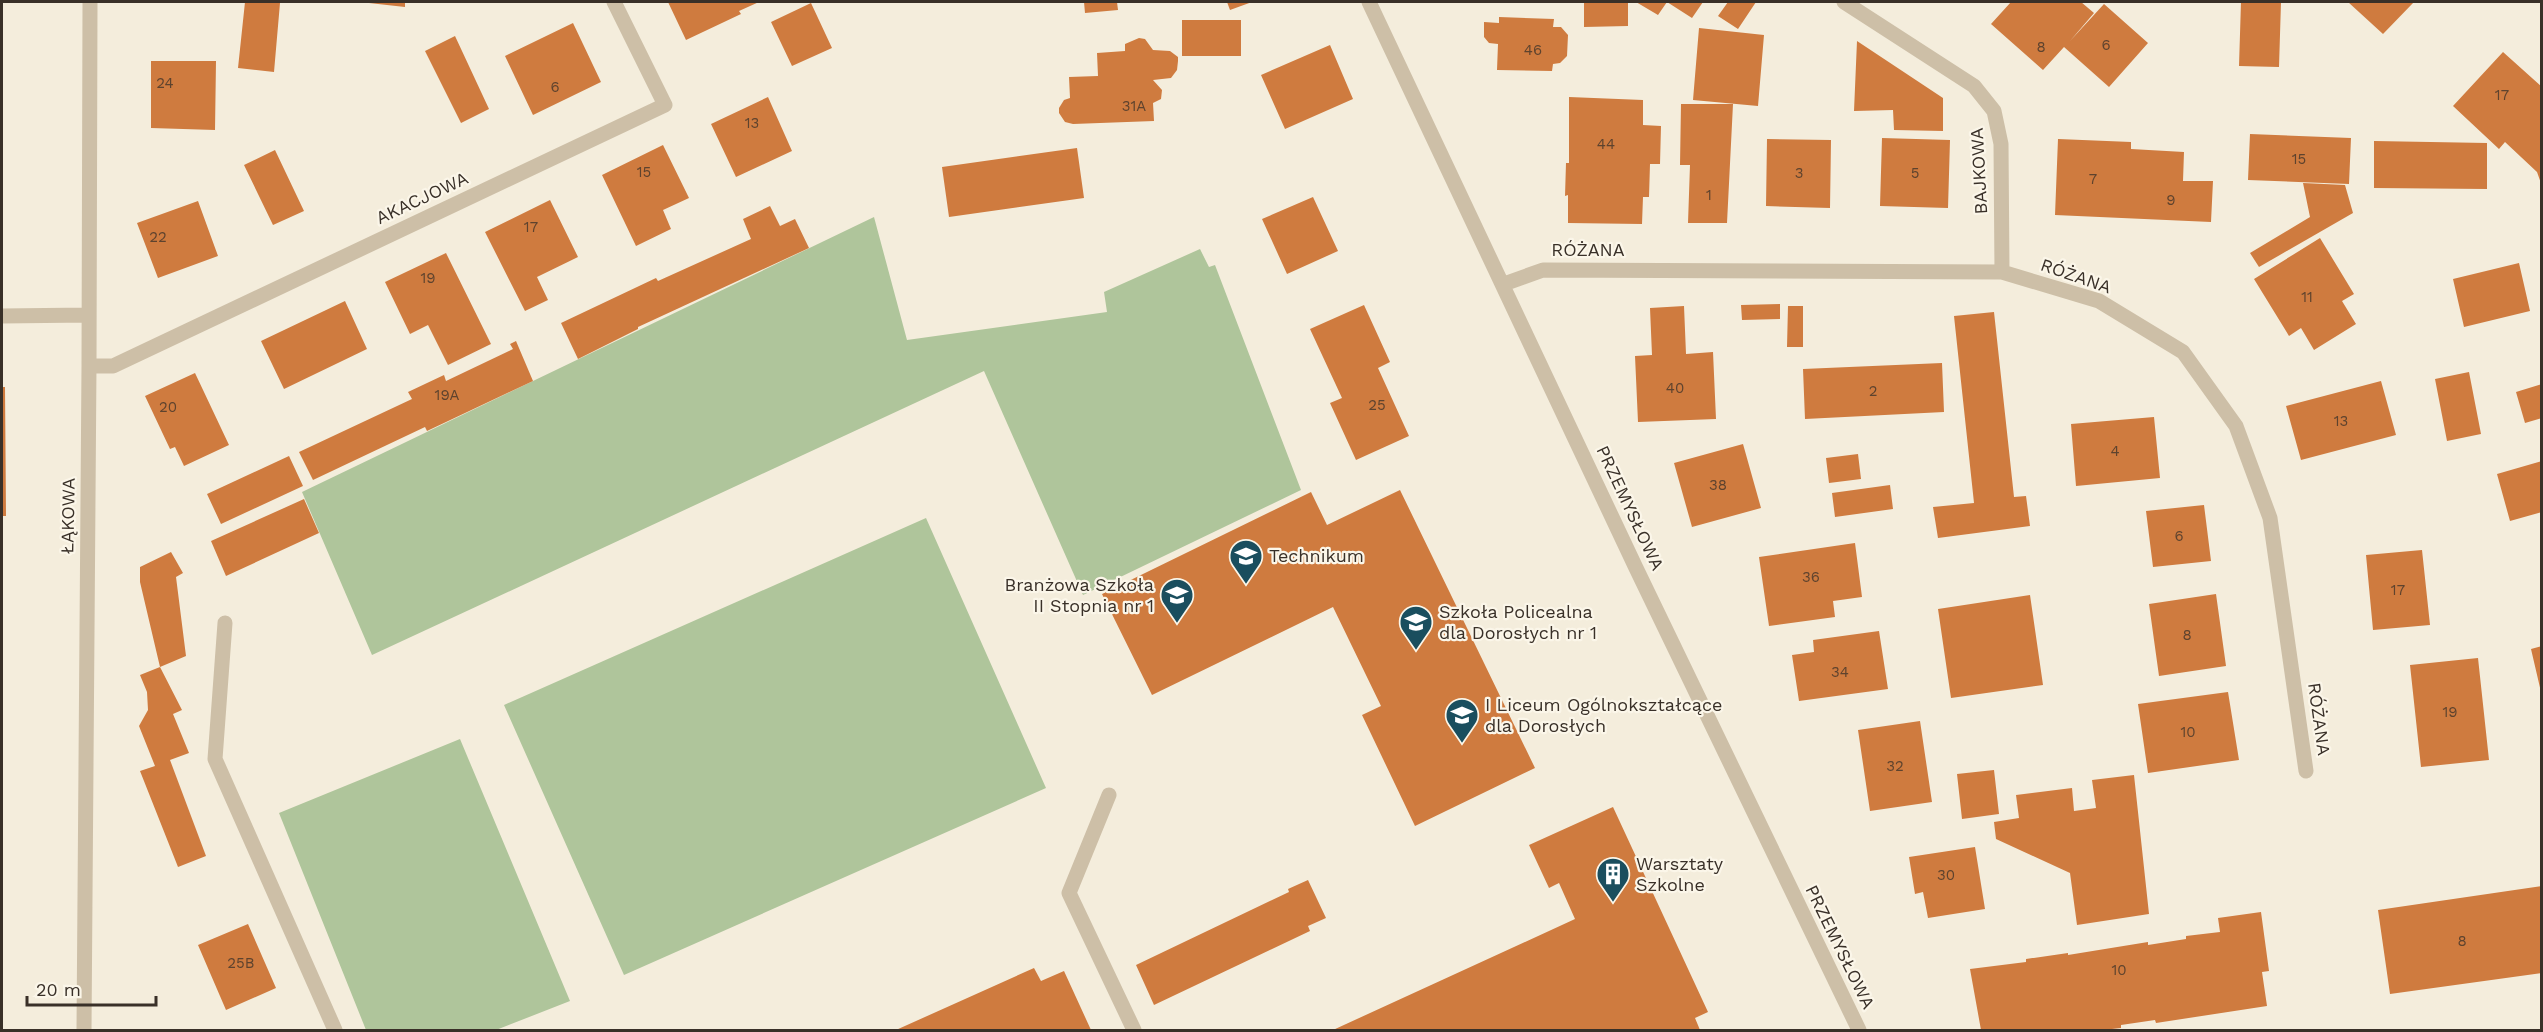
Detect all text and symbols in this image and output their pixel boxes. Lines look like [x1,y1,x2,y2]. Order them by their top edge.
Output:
house number: 6 [2101,36,2111,54]
house number: 8 [2036,38,2046,56]
house number: 46 [1524,41,1542,59]
house number: 24 [156,74,174,92]
house number: 6 [550,78,560,96]
house number: 17 [2495,86,2509,104]
house number: 31A [1122,97,1146,115]
house number: 13 [745,114,759,132]
street label: BAJKOWA [1966,127,1991,215]
house number: 44 [1597,135,1615,153]
house number: 15 [2292,150,2306,168]
house number: 15 [637,163,651,181]
house number: 3 [1795,164,1803,182]
house number: 5 [1911,164,1919,182]
street label: AKACJOWA [372,167,471,228]
house number: 7 [2089,170,2097,188]
house number: 1 [1706,186,1712,204]
house number: 9 [2166,191,2176,209]
house number: 17 [524,218,538,236]
house number: 22 [149,228,167,246]
street label: RÓŻANA [1551,239,1625,260]
street label: RÓŻANA [2038,254,2114,297]
house number: 19 [420,269,436,287]
house number: 11 [2301,288,2313,306]
house number: 40 [1666,379,1684,397]
house number: 2 [1869,382,1877,400]
house number: 19A [435,386,460,404]
house number: 25 [1368,396,1386,414]
house number: 20 [159,398,177,416]
house number: 13 [2334,412,2348,430]
street label: PRZEMYSŁOWA [1592,442,1669,574]
house number: 4 [2110,442,2120,460]
house number: 38 [1709,476,1727,494]
street label: ŁĄKOWA [56,478,79,554]
house number: 6 [2174,527,2184,545]
school or university icon: Technikum [1228,538,1264,585]
place label: Technikum [1269,545,1364,566]
house number: 36 [1802,568,1820,586]
place label: Branżowa Szkoła II Stopnia nr 1 [1004,574,1154,616]
school or university icon: Branżowa Szkoła II Stopnia nr 1 [1159,577,1195,624]
house number: 17 [2391,581,2405,599]
place label: Szkoła Policealna dla Dorosłych nr 1 [1439,601,1597,643]
school or university icon: Szkoła Policealna dla Dorosłych nr 1 [1398,604,1434,651]
house number: 8 [2182,626,2192,644]
house number: 34 [1831,663,1849,681]
street label: RÓŻANA [2304,681,2335,757]
place label: I Liceum Ogólnokształcące dla Dorosłych [1485,694,1722,736]
school or university icon: I Liceum Ogólnokształcące dla Dorosłych [1444,697,1480,744]
house number: 19 [2442,703,2458,721]
house number: 10 [2180,723,2196,741]
house number: 32 [1886,757,1904,775]
place label: Warsztaty Szkolne [1636,853,1724,895]
building icon: Warsztaty Szkolne [1595,856,1631,903]
house number: 30 [1937,866,1955,884]
street label: PRZEMYSŁOWA [1801,881,1880,1012]
house number: 8 [2457,932,2467,950]
house number: 25B [227,954,255,972]
house number: 10 [2111,961,2127,979]
scale bar [27,969,156,1007]
text: 20 m [36,979,81,1000]

